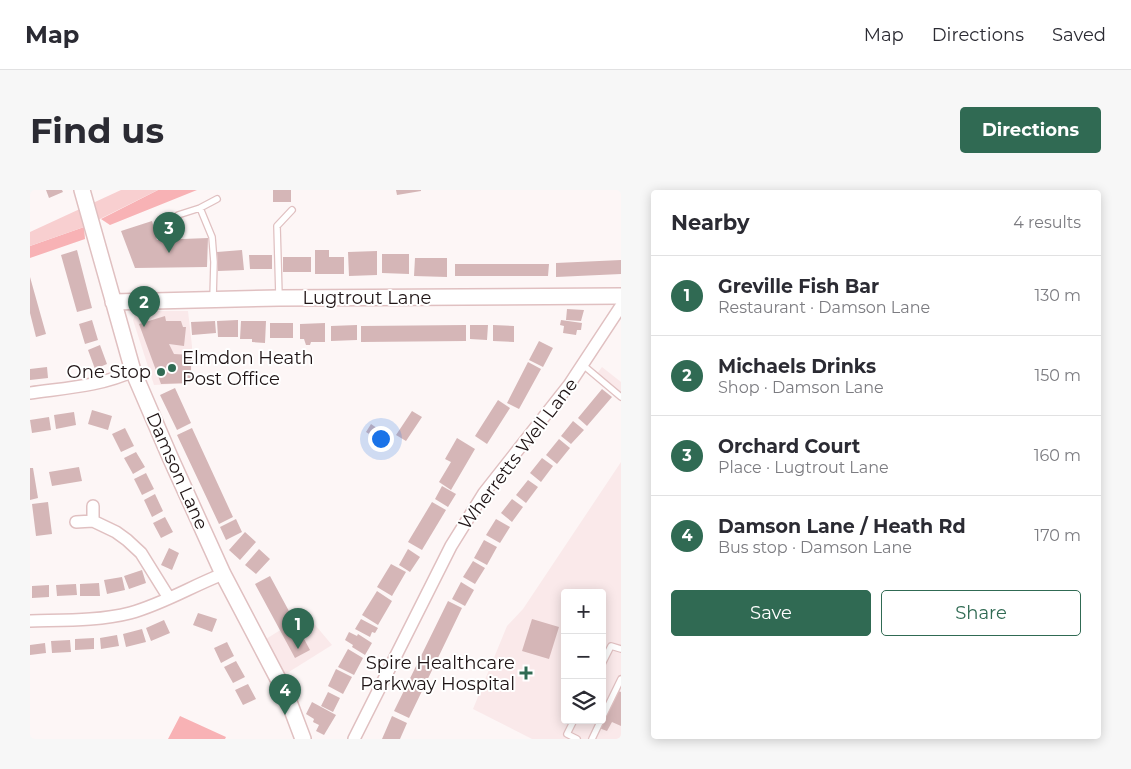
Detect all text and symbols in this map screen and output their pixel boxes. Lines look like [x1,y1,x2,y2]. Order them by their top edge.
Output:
text: Map [25,20,79,49]
text: Map [864,24,904,46]
text: Directions [932,24,1024,46]
text: Saved [1052,24,1106,46]
button: Directions [960,107,1101,153]
text: Find us [30,109,164,152]
text: Nearby [671,210,750,235]
pin: 3 [153,212,185,253]
text: 4 results [1013,213,1081,232]
text: Greville Fish Bar [718,275,879,298]
pin: 2 [128,286,160,327]
text: 1 [684,286,690,305]
text: 130 m [1034,286,1081,305]
street label: Lugtrout Lane [303,287,432,309]
text: Restaurant · Damson Lane [718,298,930,317]
place label: Elmdon Heath Post Office [182,347,314,390]
text: Michaels Drinks [718,355,876,378]
place label: One Stop [67,361,151,383]
marker: Elmdon Heath Post Office [166,362,178,374]
marker: One Stop [155,366,167,378]
text: 2 [682,366,692,385]
text: 150 m [1034,366,1081,385]
street label: Wherretts Well Lane [454,374,582,534]
text: Shop · Damson Lane [718,378,884,397]
street label: Damson Lane [141,409,213,533]
your location [368,426,394,452]
text: Orchard Court [718,435,860,458]
text: 3 [682,446,692,465]
text: 160 m [1034,446,1081,465]
text: Place · Lugtrout Lane [718,458,889,477]
text: Damson Lane / Heath Rd [718,515,966,538]
text: 4 [681,526,693,545]
text: 170 m [1034,526,1081,545]
text: Bus stop · Damson Lane [718,538,912,557]
map controls [561,589,606,724]
button: + [561,589,606,634]
button: Save [671,590,871,636]
button: Share [881,590,1081,636]
pin: 1 [282,608,314,649]
button: − [561,634,606,679]
place label: Spire Healthcare Parkway Hospital [360,652,515,695]
marker: Spire Healthcare Parkway Hospital [519,666,533,680]
pin: 4 [269,674,301,715]
button: layers [561,679,606,724]

